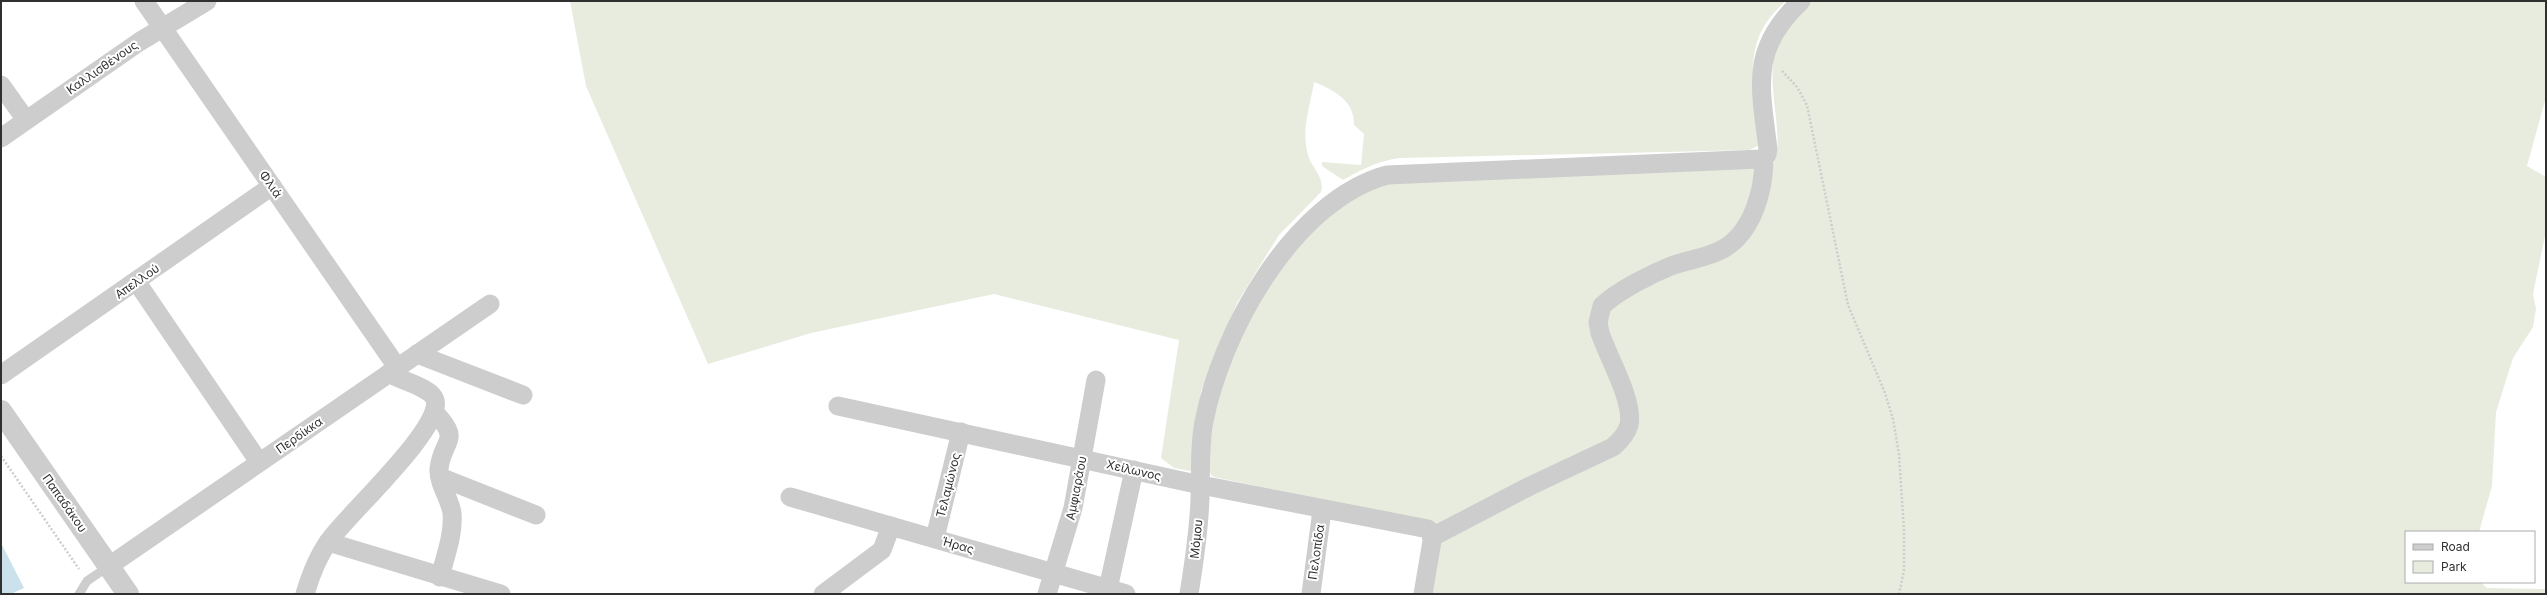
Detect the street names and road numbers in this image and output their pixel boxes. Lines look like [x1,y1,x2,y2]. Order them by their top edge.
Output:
street label: Καλλισθένους [63,37,141,97]
street label: Φλιά [256,168,286,200]
street label: Απελλού [112,260,162,302]
street label: Περδίκκα [273,413,325,457]
street label: Τελαμώνος [933,451,963,519]
street label: Αμφιαράου [1062,455,1090,521]
street label: Χείλωνος [1105,456,1163,484]
street label: Παπαδάκου [39,471,91,535]
street label: Μόμου [1186,519,1206,559]
street label: Πελοπίδα [1305,523,1327,581]
street label: Ήρας [940,533,976,557]

